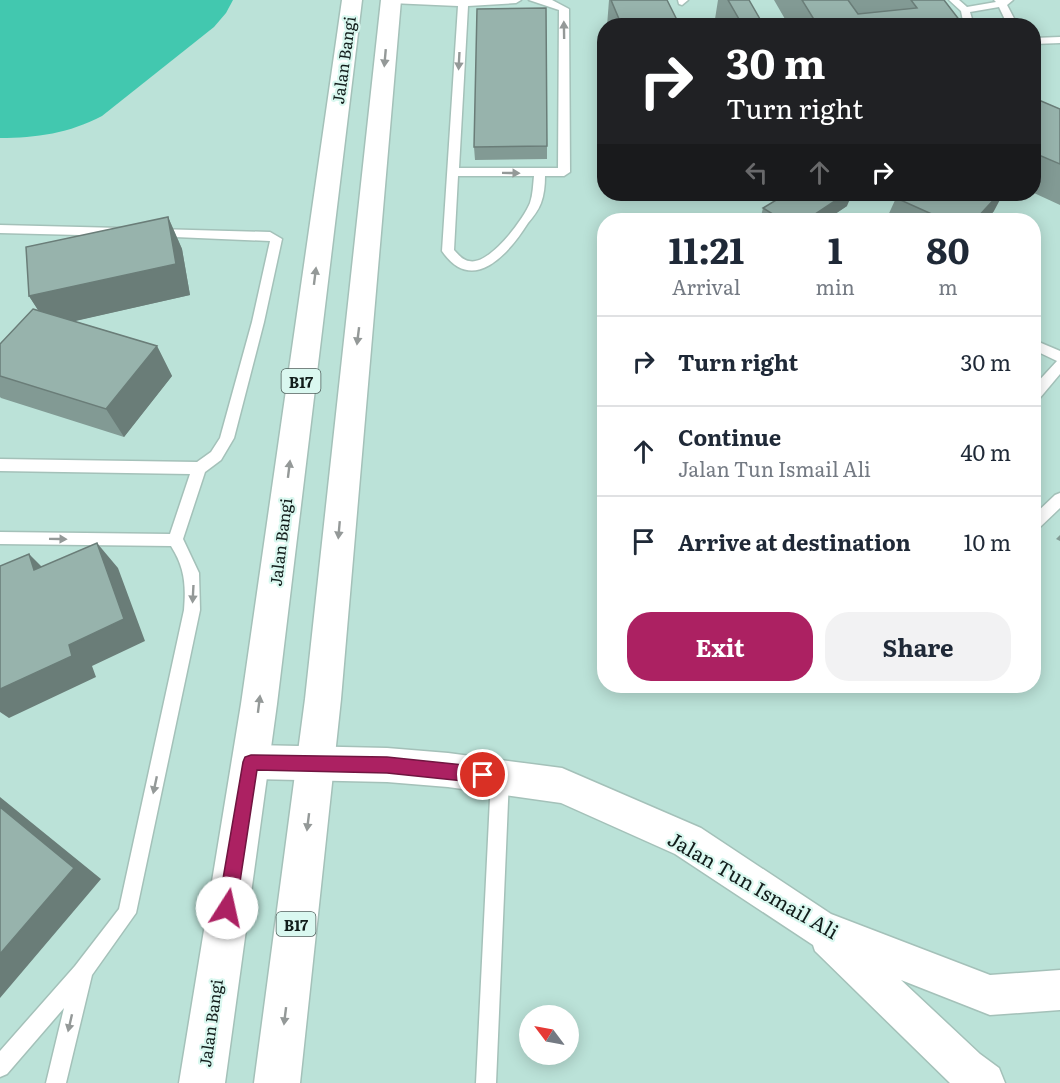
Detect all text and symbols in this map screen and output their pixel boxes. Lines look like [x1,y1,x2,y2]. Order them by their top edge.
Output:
street label: Jalan Bangi [325,15,361,105]
one-way arrow [559,21,569,40]
text: 30 m [726,30,826,92]
icon: right [627,42,705,120]
one-way arrow [380,49,390,68]
one-way arrow [455,52,464,71]
text: Turn right [726,87,863,127]
icon: left [740,156,773,189]
icon: ahead [803,156,836,189]
icon: right [866,156,899,189]
one-way arrow [502,168,521,178]
text: 11:21 [668,222,744,275]
text: 1 [828,222,843,275]
text: 80 [926,222,970,275]
one-way arrow [310,266,319,285]
text: Arrival [672,271,740,301]
text: min [816,271,855,301]
text: m [938,271,958,301]
one-way arrow [353,327,363,346]
icon: right [627,345,660,378]
text: Turn right [678,345,798,378]
text: 30 m [961,345,1011,378]
road number: B17 [282,369,320,393]
text: Continue [678,420,781,453]
icon: ahead [627,435,660,468]
text: 40 m [960,435,1011,468]
text: Jalan Tun Ismail Ali [678,453,871,483]
one-way arrow [285,460,294,479]
street label: Jalan Bangi [263,497,297,587]
one-way arrow [334,521,344,540]
icon: arrive [627,525,660,558]
text: Arrive at destination [678,525,911,558]
text: 10 m [964,525,1011,558]
one-way arrow [49,534,68,544]
one-way arrow [189,584,198,603]
button: Exit [627,612,813,681]
button: Share [825,612,1011,681]
one-way arrow [254,695,263,714]
pin [457,749,508,800]
icon: arrive [466,758,499,791]
one-way arrow [150,776,159,795]
one-way arrow [303,813,313,832]
street label: Jalan Tun Ismail Ali [663,823,845,945]
position arrow [195,876,259,940]
road number: B17 [276,912,316,936]
street label: Jalan Bangi [192,978,228,1068]
north arrow [519,1005,579,1065]
map controls [519,1005,579,1065]
one-way arrow [280,1006,290,1025]
one-way arrow [65,1014,75,1032]

